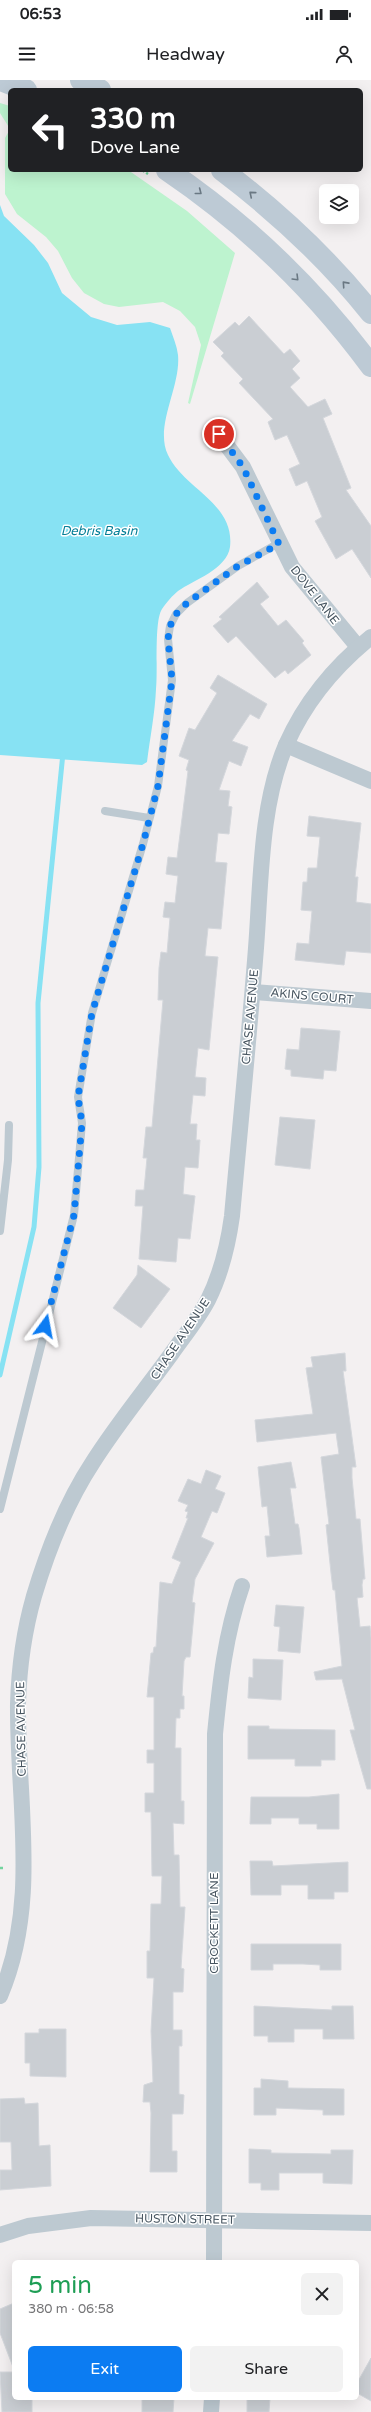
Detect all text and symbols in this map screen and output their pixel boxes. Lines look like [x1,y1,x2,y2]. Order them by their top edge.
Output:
text: 06:53 [20,5,62,23]
icon: menu [16,43,38,65]
text: Headway [146,43,225,65]
icon: person [333,43,355,65]
text: 330 m [90,102,176,136]
icon: left [24,104,76,156]
text: Dove Lane [90,136,180,158]
map controls [319,184,359,224]
button: layers [319,184,359,224]
one-way arrow [194,188,201,195]
one-way arrow [249,192,256,199]
one-way arrow [291,273,299,281]
one-way arrow [343,281,350,289]
pin [202,417,236,451]
icon: arrive [208,423,230,445]
water label: Debris Basin [61,523,138,539]
street label: DOVE LANE [288,563,342,627]
street label: CHASE AVENUE [239,969,261,1065]
street label: AKINS COURT [270,985,355,1007]
street label: CHASE AVENUE [148,1295,213,1382]
position arrow [24,1305,66,1347]
street label: CHASE AVENUE [13,1681,29,1777]
street label: CROCKETT LANE [207,1872,221,1974]
street label: HUSTON STREET [135,2211,236,2227]
text: 5 min [28,2271,92,2300]
button: close [301,2273,343,2315]
text: 380 m · 06:58 [28,2301,114,2317]
button: Exit [28,2346,182,2392]
button: Share [190,2346,343,2392]

